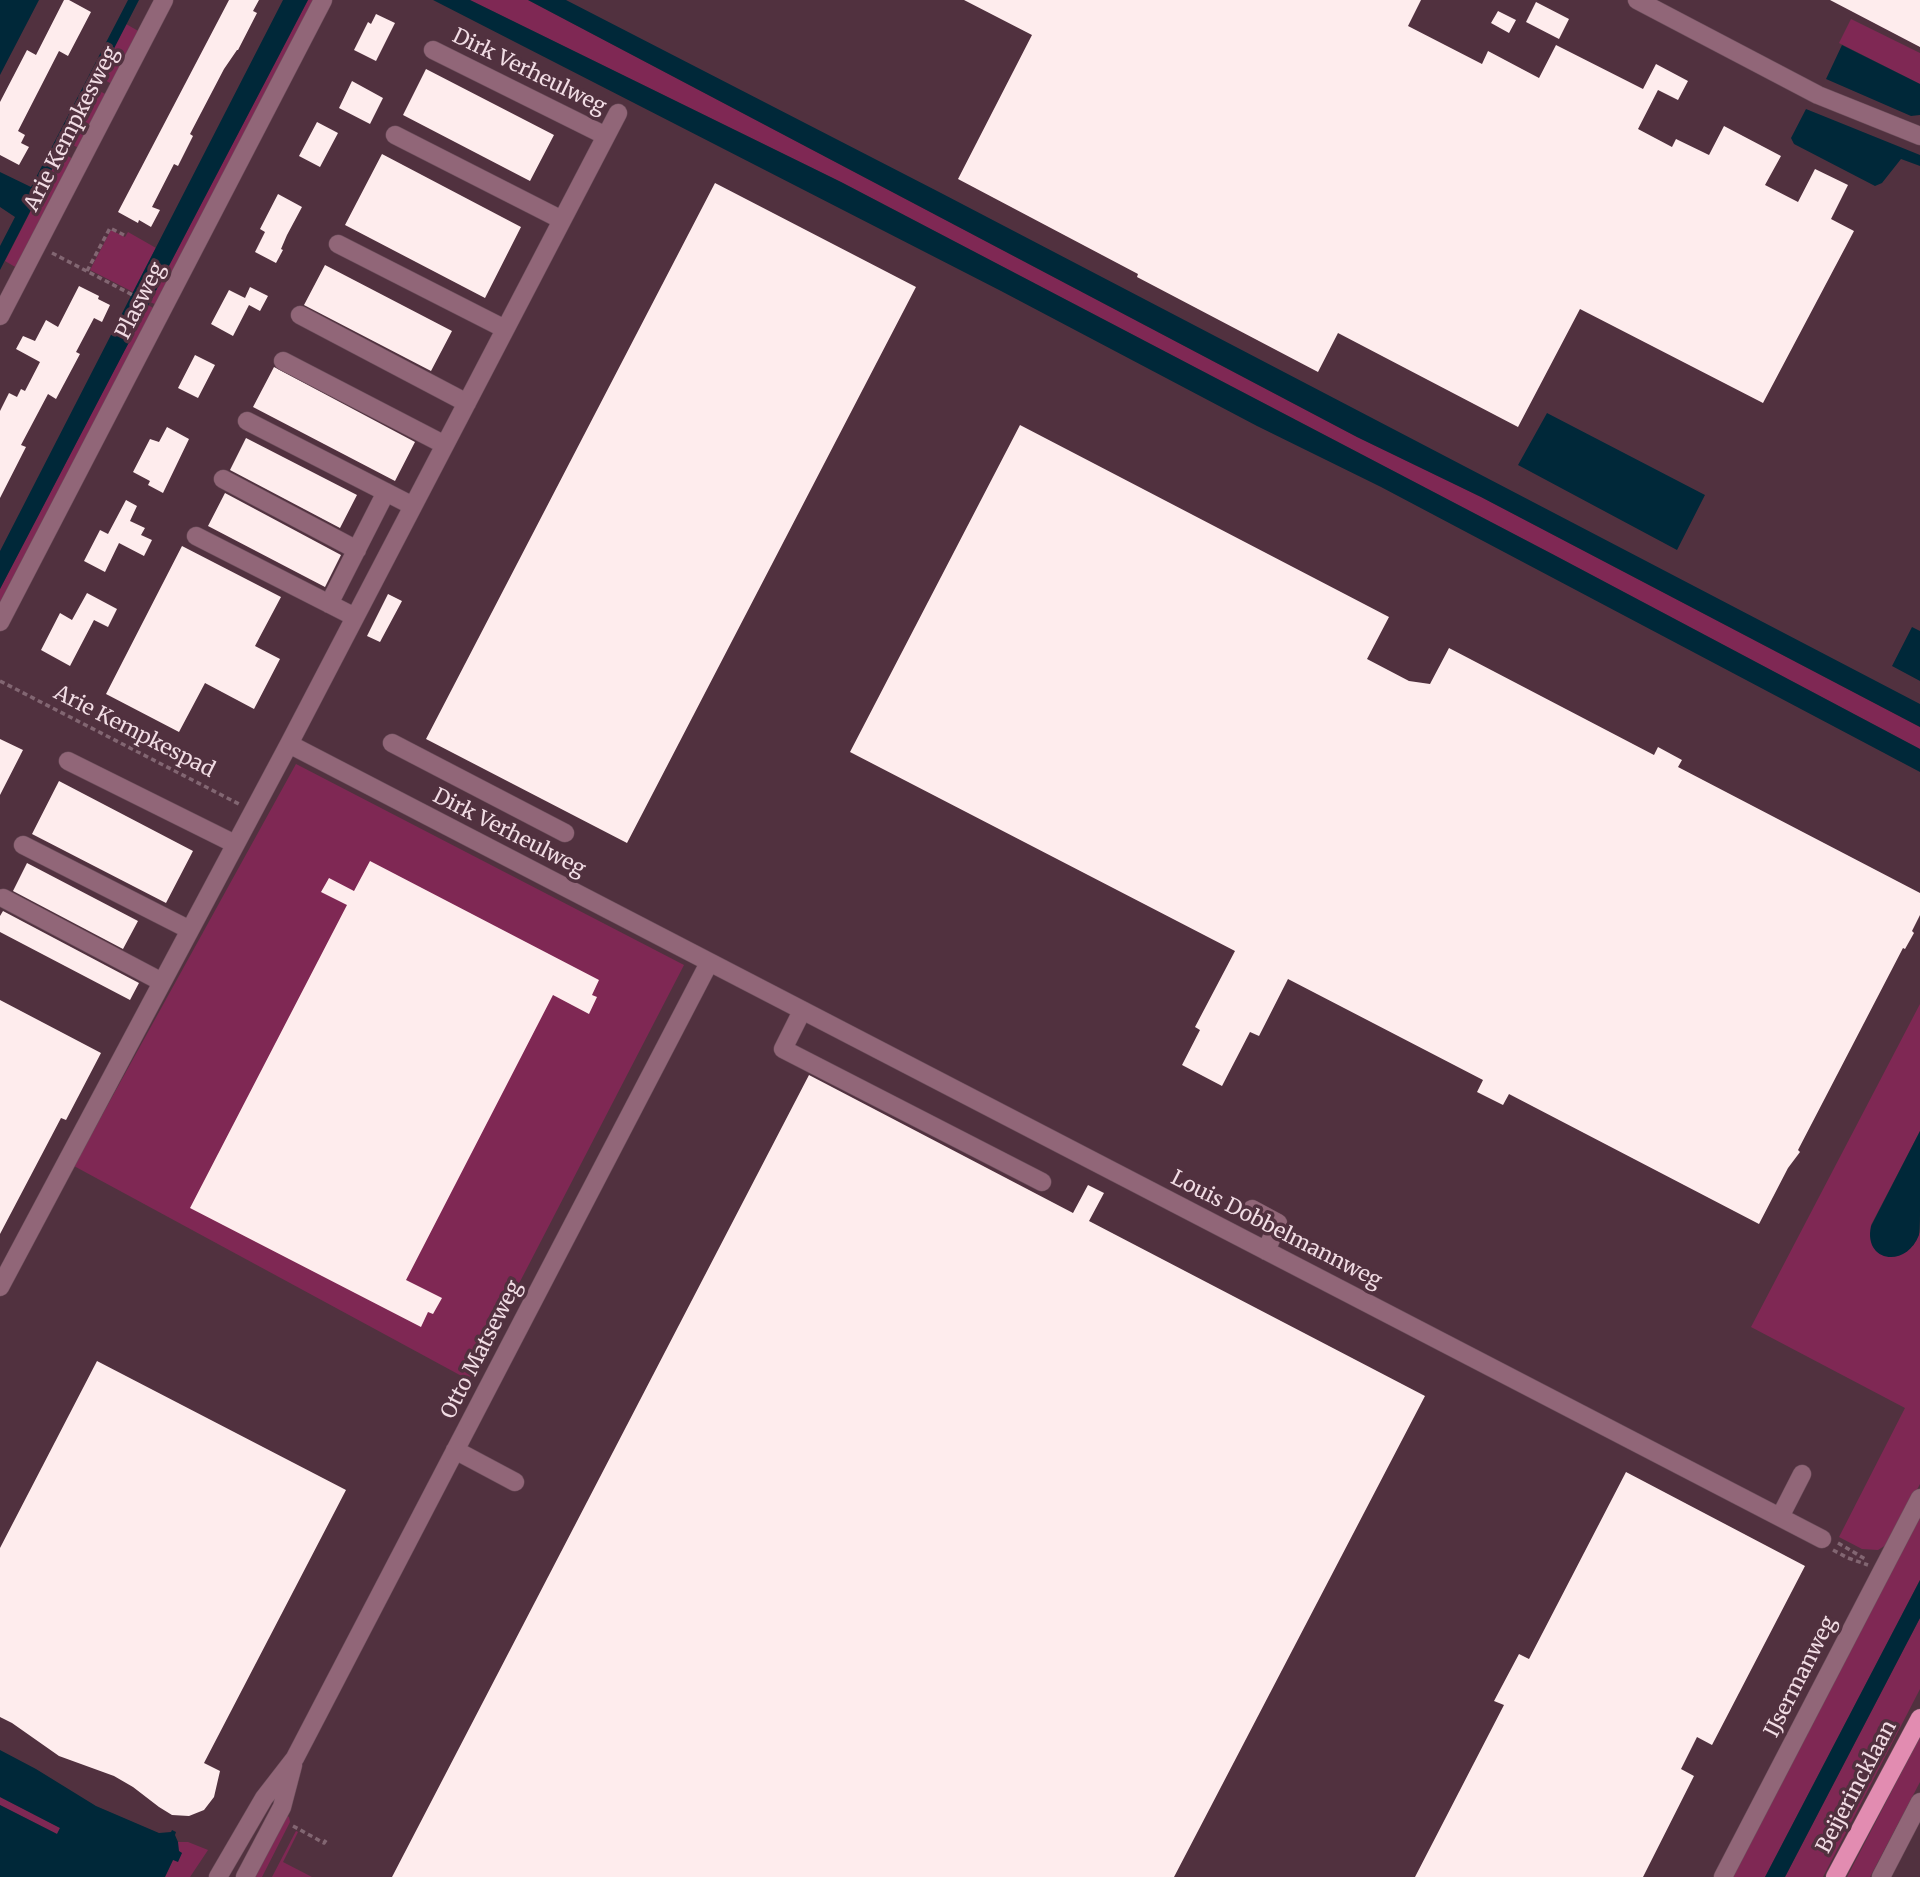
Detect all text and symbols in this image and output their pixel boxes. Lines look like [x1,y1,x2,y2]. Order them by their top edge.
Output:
street label: Dirk Verheulweg [448,24,610,120]
street label: Arie Kempkesweg [20,42,124,216]
street label: Plasweg [111,258,171,344]
street label: Arie Kempkespad [49,681,219,783]
street label: Dirk Verheulweg [428,784,590,882]
street label: Louis Dobbelmannweg [1166,1166,1386,1294]
street label: Otto Matseweg [436,1277,528,1423]
street label: IJsermanweg [1760,1612,1842,1742]
street label: Beijerincklaan [1812,1716,1902,1858]

